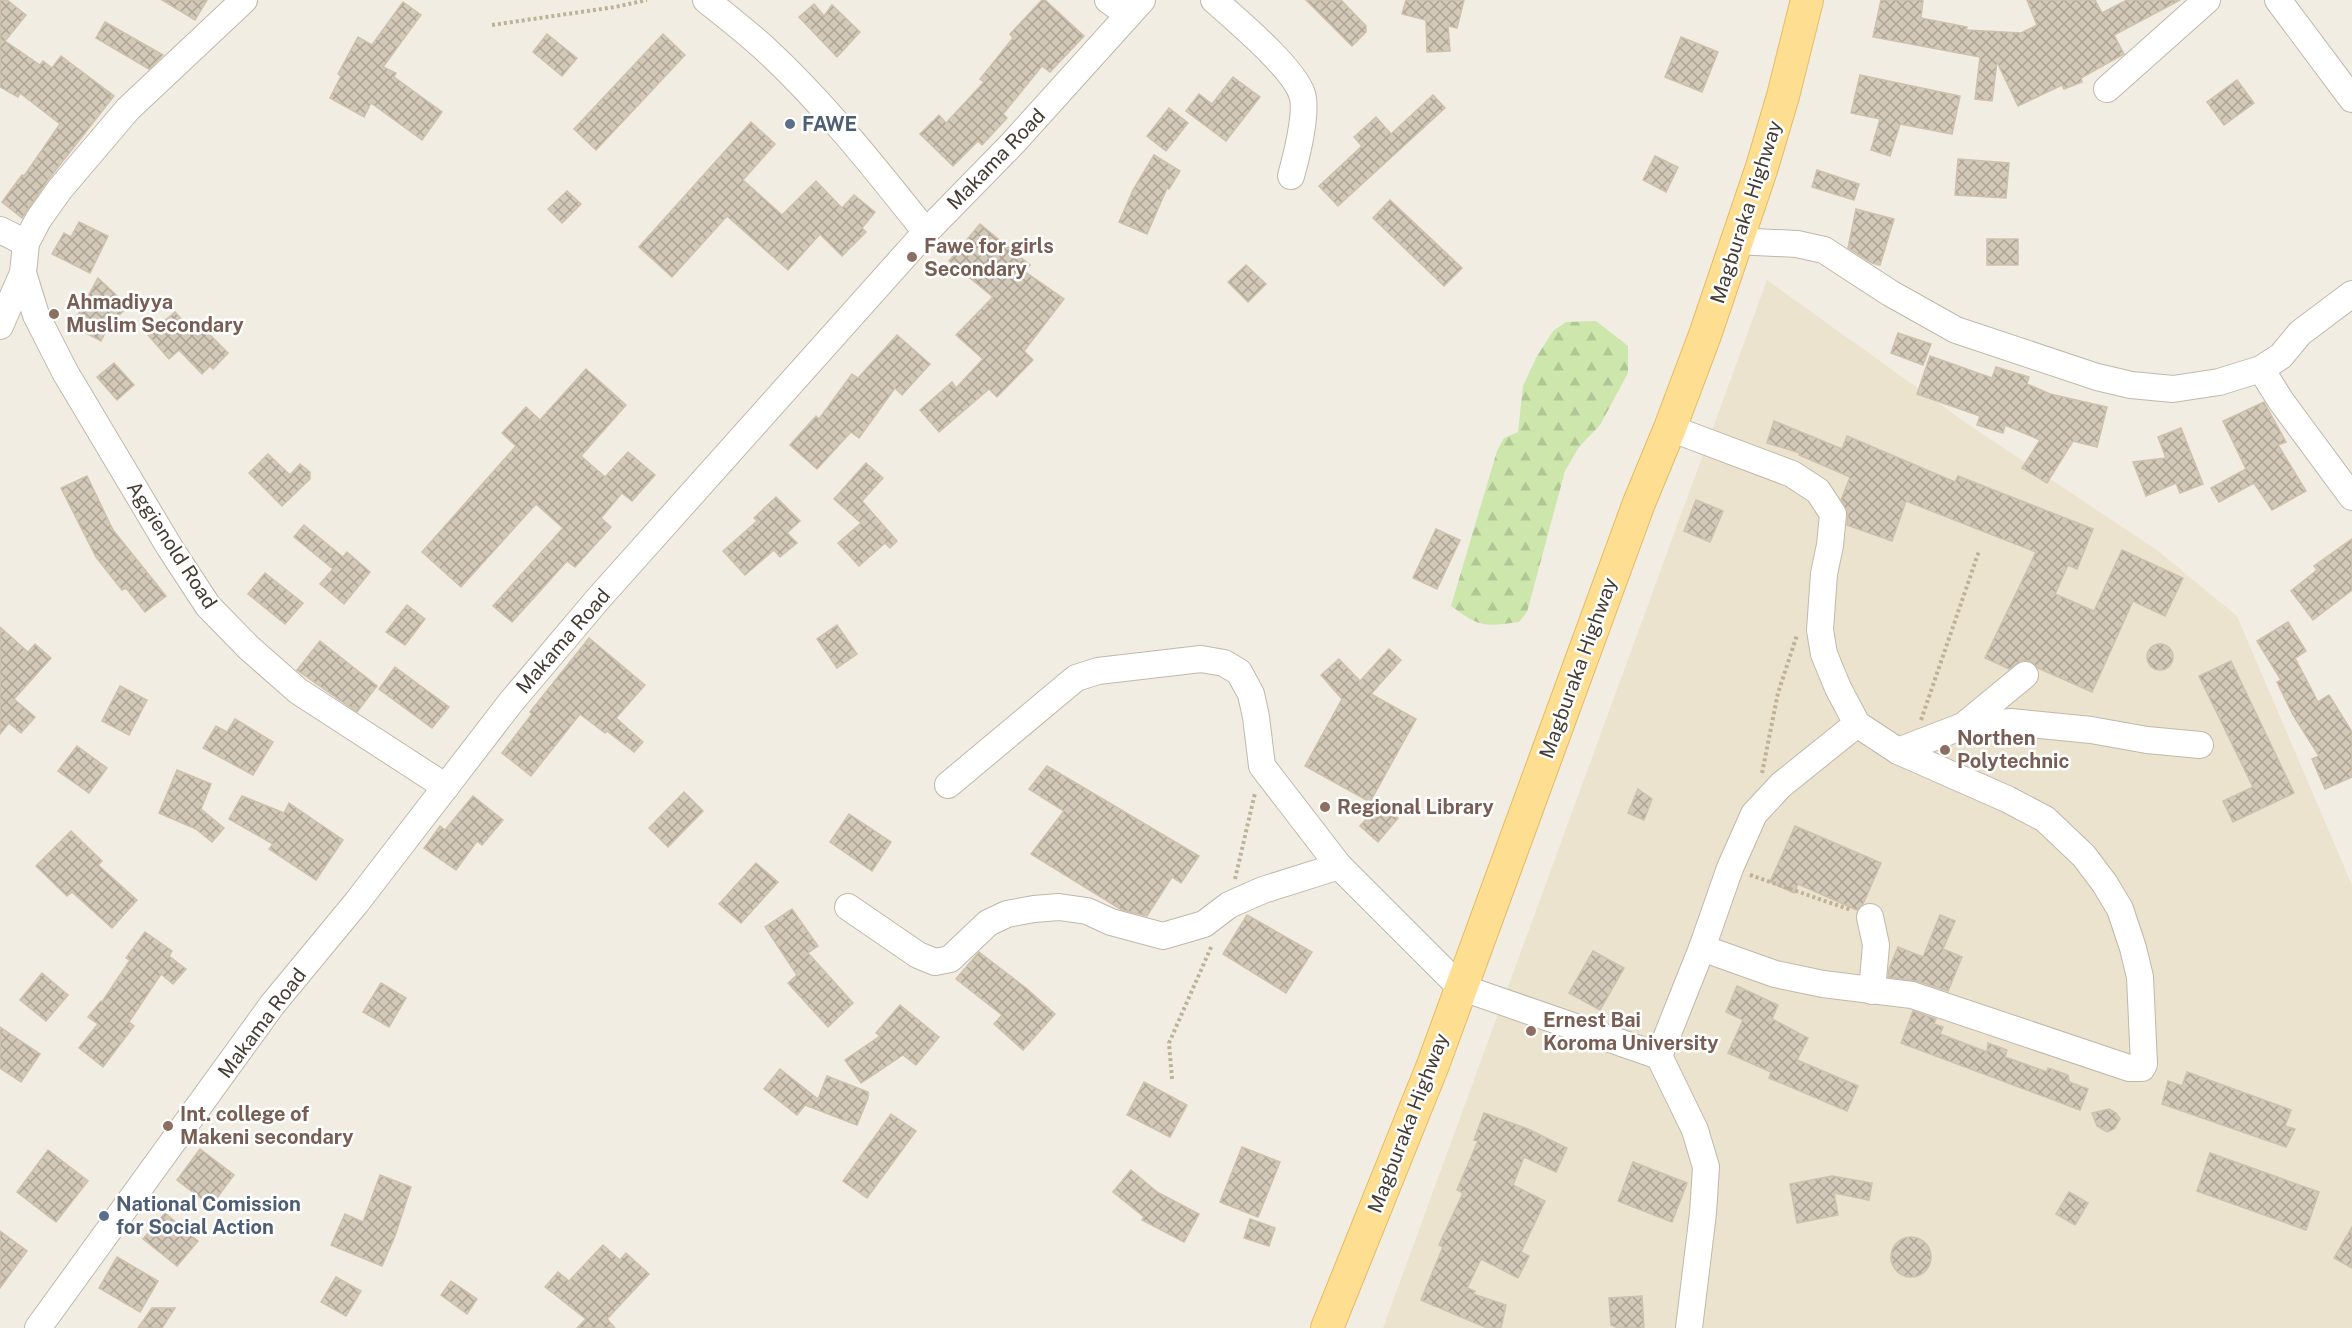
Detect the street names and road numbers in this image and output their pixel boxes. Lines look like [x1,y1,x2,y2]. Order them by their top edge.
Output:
street label: Makama Road [942,103,1050,215]
street label: Magburaka Highway [1705,117,1787,306]
street label: Aggienold Road [122,477,222,613]
street label: Magburaka Highway [1534,574,1622,762]
street label: Makama Road [511,584,615,698]
street label: Makama Road [213,963,311,1083]
street label: Magburaka Highway [1363,1029,1454,1216]

